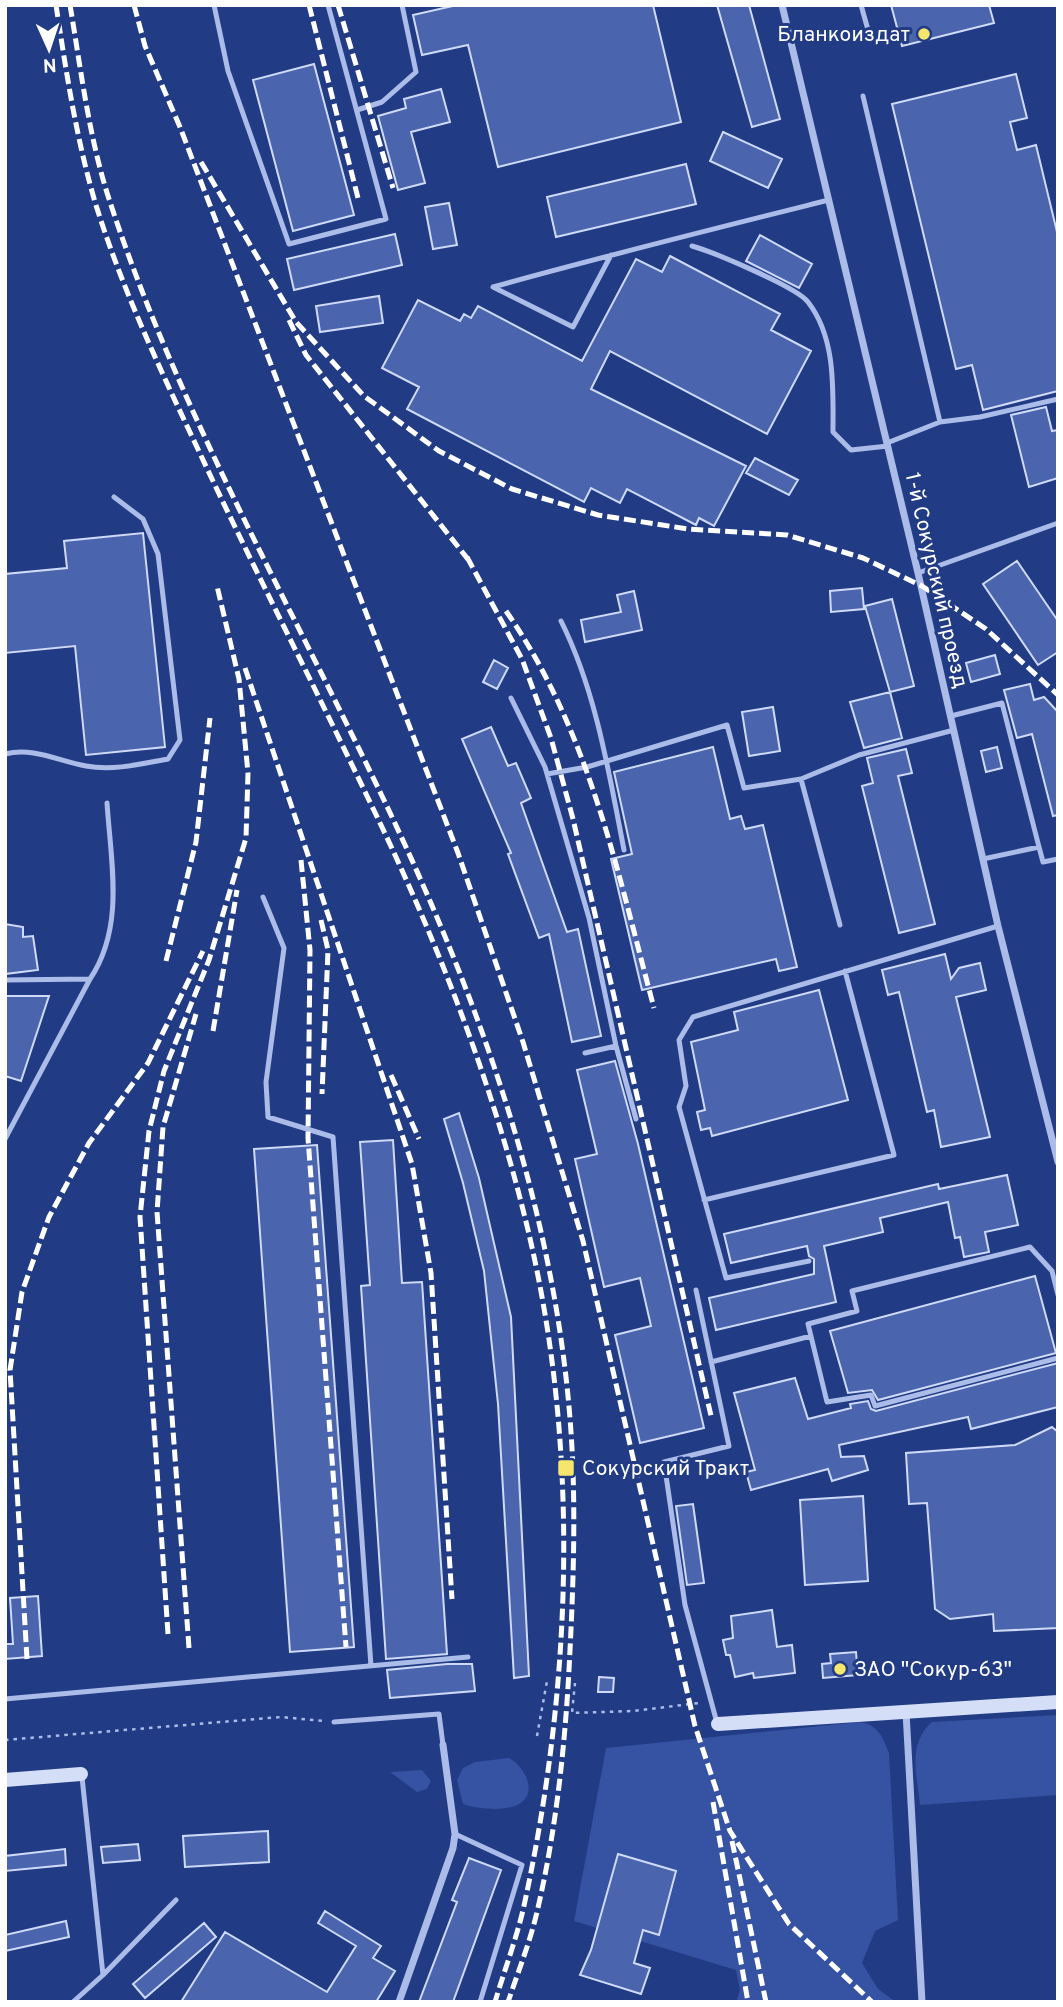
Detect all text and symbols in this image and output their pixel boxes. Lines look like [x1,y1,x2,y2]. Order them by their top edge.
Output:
north arrow [14,14,84,84]
place label: Бланкоиздат [777,22,910,49]
marker: Бланкоиздат [916,26,932,42]
text: N [42,52,57,76]
street label: 1-й Сокурский проезд [898,470,974,691]
place label: Сокурский Тракт [582,1456,749,1483]
marker: Сокурский Тракт [556,1458,576,1478]
place label: ЗАО "Сокур-63" [854,1657,1012,1684]
marker: ЗАО "Сокур-63" [832,1661,848,1677]

